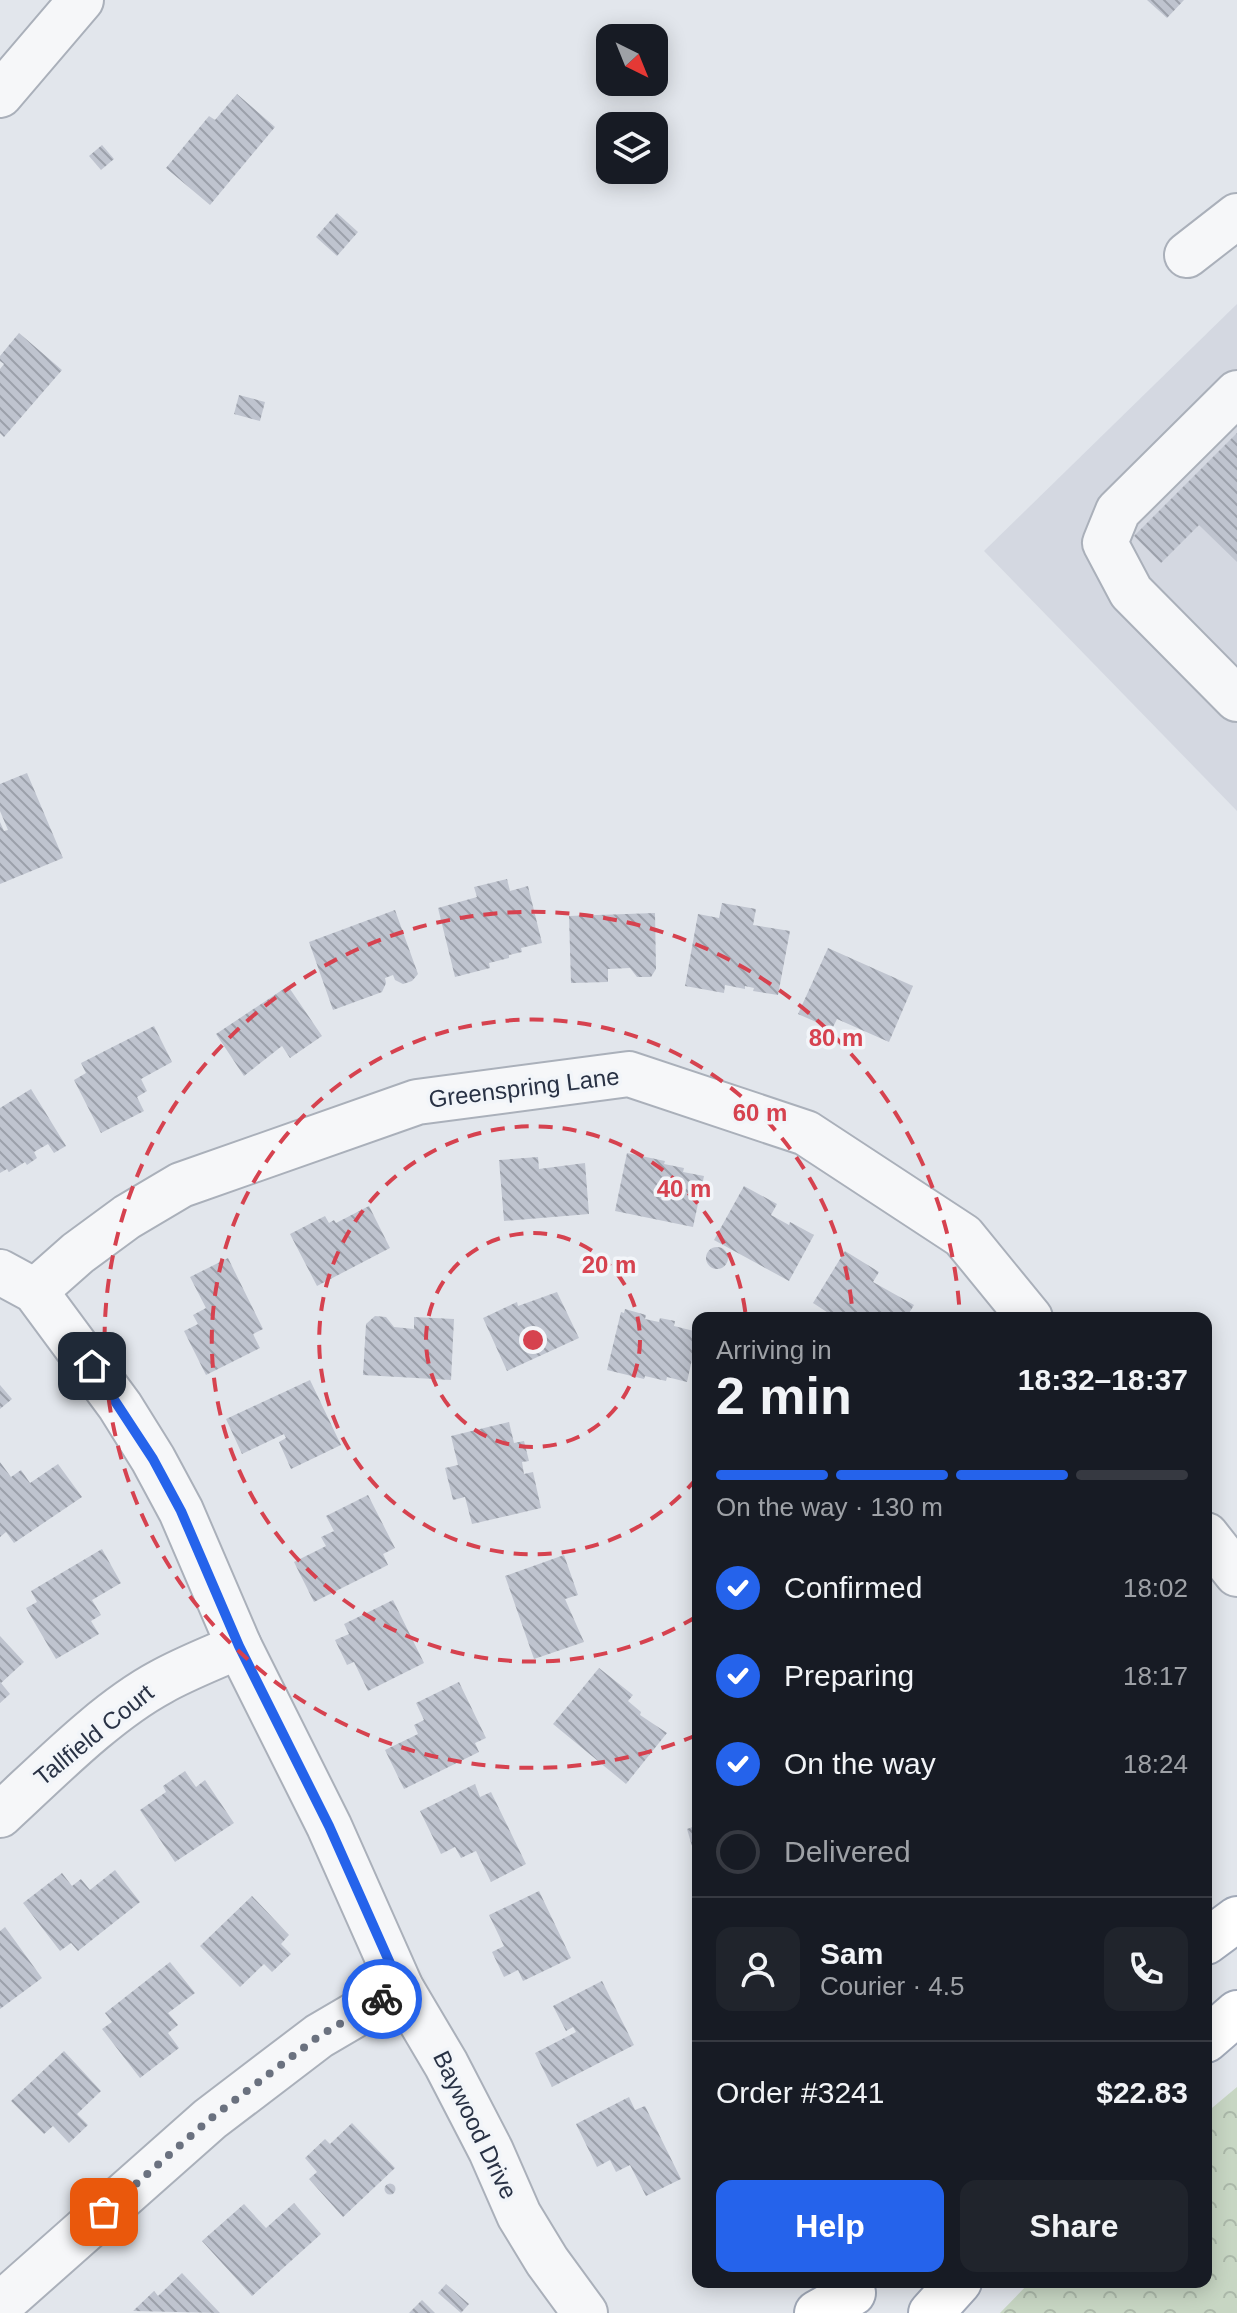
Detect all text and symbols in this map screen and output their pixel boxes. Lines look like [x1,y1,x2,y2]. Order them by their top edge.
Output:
north arrow [596,24,668,96]
map controls [596,24,668,184]
button: layers [596,112,668,184]
text: 80 m [809,1024,863,1051]
street label: Greenspring Lane [427,1062,621,1113]
text: 60 m [733,1099,787,1126]
text: 40 m [657,1175,711,1202]
text: 20 m [582,1251,636,1278]
centre of rings [519,1326,547,1354]
pin [58,1332,126,1400]
text: Arriving in [716,1335,832,1365]
icon: home [70,1344,114,1388]
text: 18:32–18:37 [1018,1363,1188,1396]
text: 2 min [716,1367,852,1425]
text: On the way · 130 m [716,1492,943,1522]
icon: check [716,1566,760,1610]
text: Confirmed [784,1571,922,1604]
text: 18:02 [1123,1573,1188,1603]
icon: check [716,1654,760,1698]
text: Preparing [784,1659,914,1692]
text: 18:17 [1123,1661,1188,1691]
street label: Tallfield Court [29,1678,159,1791]
icon: check [716,1742,760,1786]
text: On the way [784,1747,936,1780]
text: 18:24 [1123,1749,1188,1779]
text: Delivered [784,1835,911,1868]
button: person [716,1927,800,2011]
button: phone [1104,1927,1188,2011]
text: Sam [820,1937,883,1970]
courier [342,1959,422,2039]
text: Courier · 4.5 [820,1971,965,2001]
icon: bike [360,1977,404,2021]
street label: Baywood Drive [428,2046,523,2203]
text: Order #3241 [716,2076,884,2109]
text: $22.83 [1096,2076,1188,2109]
pin [70,2178,138,2246]
button: Help [716,2180,944,2272]
button: Share [960,2180,1188,2272]
icon: bag [82,2190,126,2234]

